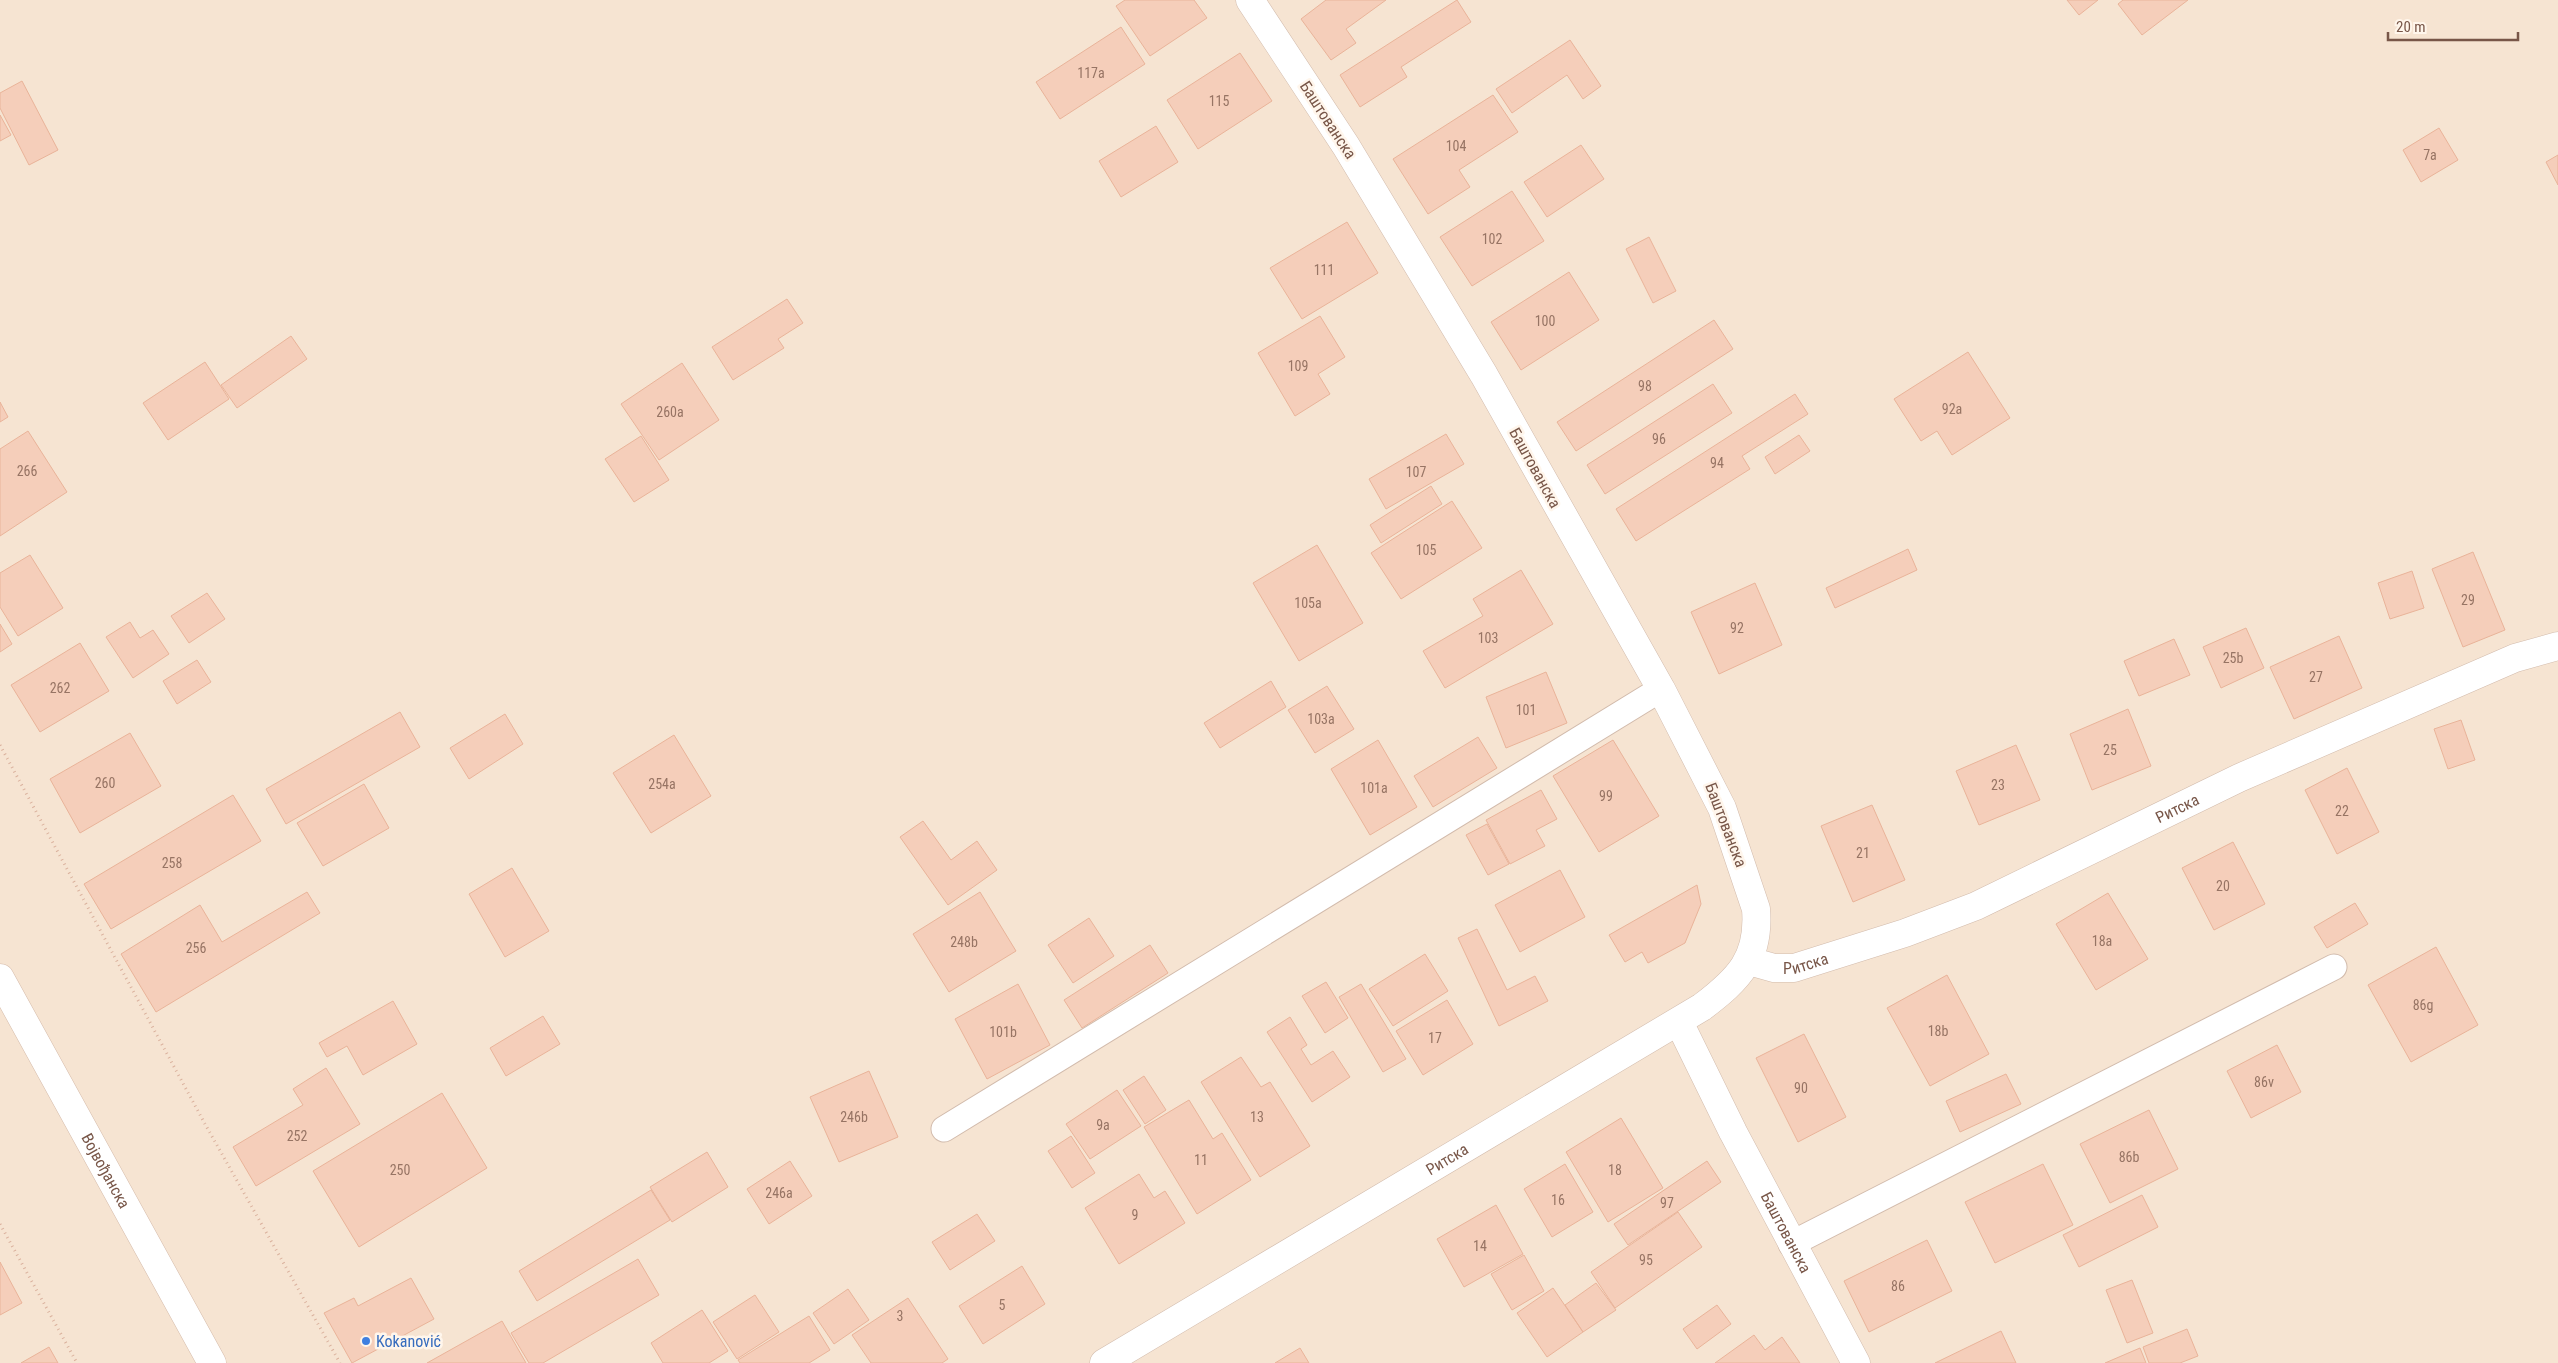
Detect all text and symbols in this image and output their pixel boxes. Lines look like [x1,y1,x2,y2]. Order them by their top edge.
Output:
scale bar [2388,10,2518,42]
text: 20 m [2396,18,2426,36]
house number: 117a [1077,65,1105,81]
street label: Баштованска [1296,78,1360,162]
house number: 115 [1209,93,1229,109]
house number: 104 [1446,138,1466,154]
house number: 7a [2423,147,2437,163]
house number: 102 [1482,231,1502,247]
house number: 111 [1314,262,1334,278]
house number: 100 [1535,313,1555,329]
house number: 109 [1288,358,1308,374]
house number: 98 [1638,378,1652,394]
house number: 92a [1942,401,1962,417]
house number: 260a [656,404,684,420]
street label: Баштованска [1505,425,1565,511]
house number: 96 [1652,431,1666,447]
house number: 94 [1710,455,1724,471]
house number: 266 [17,463,37,479]
house number: 107 [1406,464,1426,480]
house number: 105 [1416,542,1436,558]
house number: 29 [2461,592,2475,608]
house number: 105a [1294,595,1322,611]
house number: 92 [1730,620,1744,636]
house number: 103 [1478,630,1498,646]
house number: 25b [2223,650,2243,666]
house number: 27 [2309,669,2323,685]
house number: 262 [50,680,70,696]
house number: 101 [1516,702,1536,718]
house number: 103a [1307,711,1335,727]
house number: 25 [2103,742,2117,758]
house number: 260 [95,775,115,791]
house number: 254a [648,776,676,792]
house number: 23 [1991,777,2005,793]
house number: 101a [1360,780,1388,796]
street label: Баштованска [1701,780,1751,870]
house number: 99 [1599,788,1613,804]
street label: Ритска [2152,790,2202,827]
house number: 22 [2335,803,2349,819]
house number: 21 [1856,845,1870,861]
house number: 258 [162,855,182,871]
house number: 20 [2216,878,2230,894]
house number: 18a [2092,933,2112,949]
house number: 248b [950,934,978,950]
house number: 256 [186,940,206,956]
street label: Ритска [1783,948,1830,978]
house number: 86g [2413,997,2433,1013]
house number: 18b [1928,1023,1948,1039]
house number: 101b [989,1024,1017,1040]
house number: 17 [1428,1030,1442,1046]
house number: 86v [2254,1074,2274,1090]
house number: 90 [1794,1080,1808,1096]
house number: 246b [840,1109,868,1125]
house number: 13 [1250,1109,1264,1125]
house number: 9a [1096,1117,1110,1133]
house number: 252 [287,1128,307,1144]
street label: Војвођанска [78,1130,134,1212]
street label: Ритска [1422,1139,1471,1179]
house number: 86b [2119,1149,2139,1165]
house number: 11 [1194,1152,1208,1168]
house number: 250 [390,1162,410,1178]
house number: 18 [1608,1162,1622,1178]
house number: 246a [765,1185,793,1201]
street label: Баштованска [1757,1188,1816,1276]
house number: 16 [1551,1192,1565,1208]
house number: 97 [1660,1195,1674,1211]
house number: 9 [1132,1207,1138,1223]
house number: 14 [1473,1238,1487,1254]
house number: 95 [1639,1252,1653,1268]
house number: 86 [1891,1278,1905,1294]
house number: 5 [999,1297,1006,1313]
house number: 3 [897,1308,903,1324]
place label: Kokanović [376,1332,441,1351]
marker: Kokanović [360,1335,372,1347]

